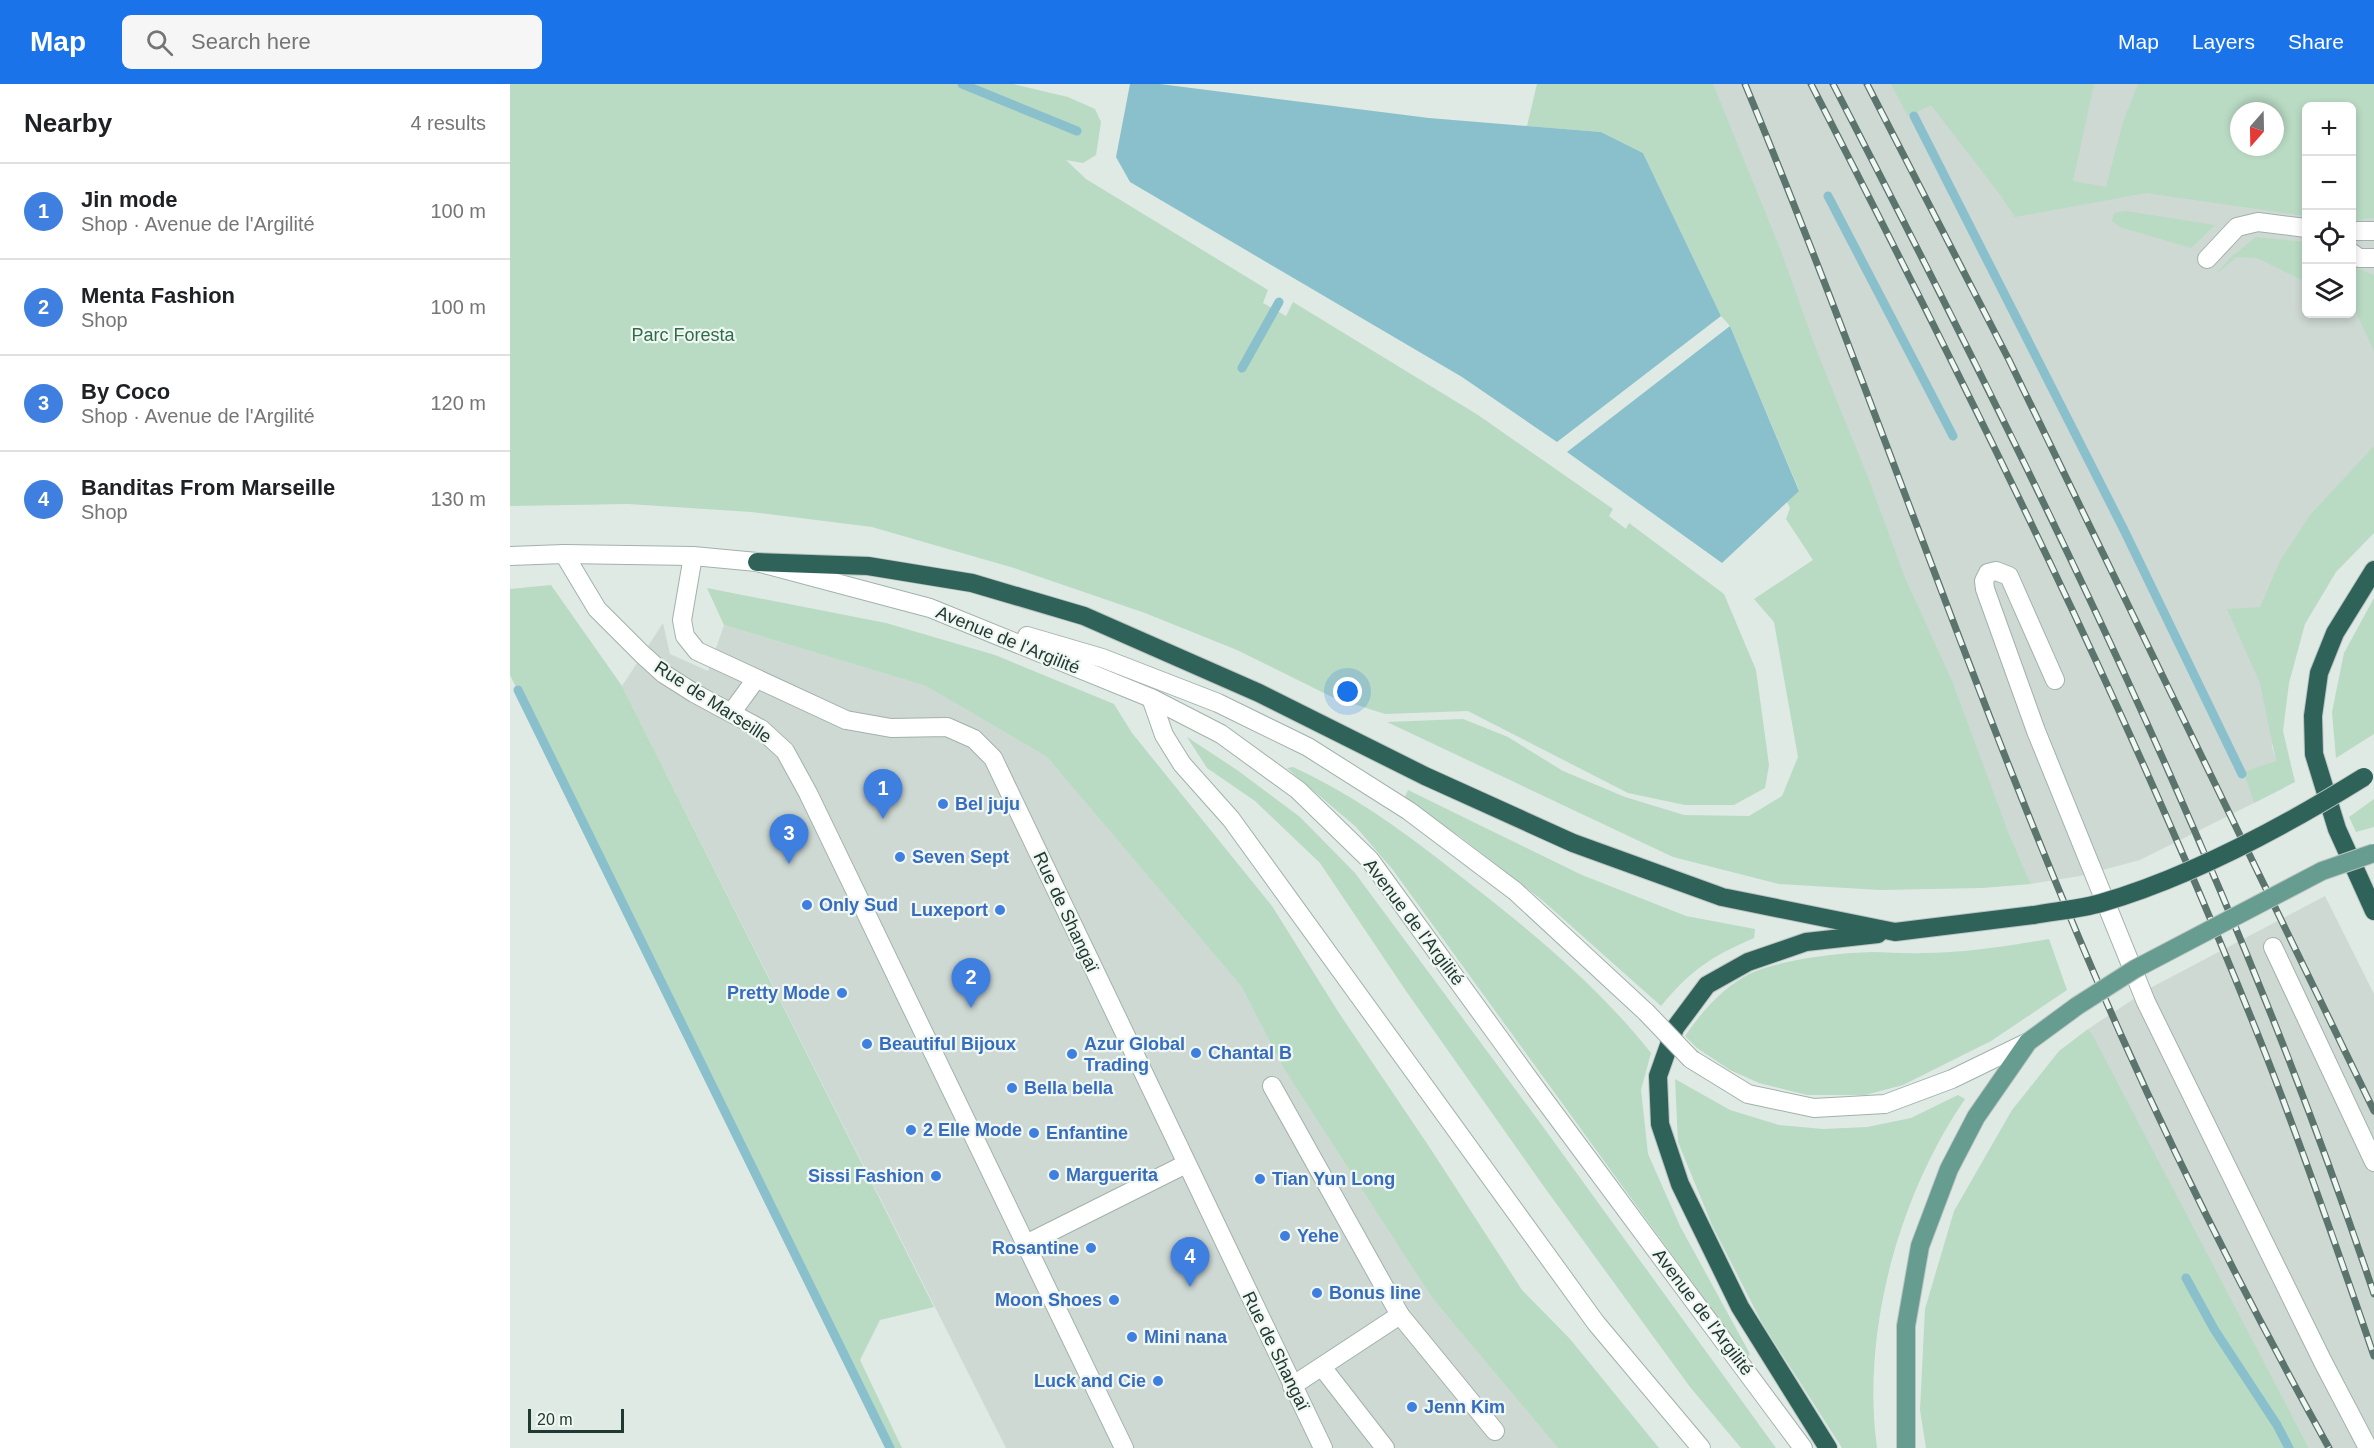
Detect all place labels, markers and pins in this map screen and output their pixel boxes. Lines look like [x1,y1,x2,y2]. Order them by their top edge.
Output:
pin: 1 [864,770,902,819]
place label: Bel juju [955,794,1020,814]
marker: Bel juju [936,797,950,811]
pin: 3 [770,814,808,864]
place label: Seven Sept [912,847,1009,867]
marker: Seven Sept [893,850,907,864]
place label: Only Sud [819,895,898,915]
marker: Only Sud [800,898,814,912]
place label: Luxeport [911,900,988,920]
marker: Luxeport [993,903,1007,917]
pin: 2 [952,958,990,1008]
place label: Pretty Mode [727,983,830,1003]
marker: Pretty Mode [835,986,849,1000]
place label: Beautiful Bijoux [879,1034,1016,1054]
place label: Azur Global Trading [1084,1034,1185,1075]
marker: Beautiful Bijoux [860,1037,874,1051]
place label: Chantal B [1208,1043,1292,1063]
marker: Chantal B [1189,1046,1203,1060]
marker: Azur Global Trading [1065,1047,1079,1061]
place label: Bella bella [1024,1078,1114,1098]
marker: Bella bella [1005,1081,1019,1095]
place label: 2 Elle Mode [923,1120,1022,1140]
marker: 2 Elle Mode [904,1123,918,1137]
place label: Enfantine [1046,1123,1128,1143]
marker: Enfantine [1027,1126,1041,1140]
place label: Marguerita [1066,1165,1159,1185]
place label: Sissi Fashion [808,1166,924,1186]
marker: Marguerita [1047,1168,1061,1182]
marker: Sissi Fashion [929,1169,943,1183]
place label: Tian Yun Long [1272,1169,1395,1189]
marker: Tian Yun Long [1253,1172,1267,1186]
place label: Yehe [1297,1226,1339,1246]
marker: Yehe [1278,1229,1292,1243]
place label: Rosantine [992,1238,1079,1258]
pin: 4 [1170,1238,1210,1287]
marker: Rosantine [1084,1241,1098,1255]
place label: Bonus line [1329,1283,1421,1303]
marker: Bonus line [1310,1286,1324,1300]
place label: Moon Shoes [995,1290,1102,1310]
marker: Moon Shoes [1107,1293,1121,1307]
place label: Mini nana [1144,1327,1228,1347]
marker: Mini nana [1125,1330,1139,1344]
place label: Luck and Cie [1034,1371,1146,1391]
marker: Luck and Cie [1151,1374,1165,1388]
place label: Jenn Kim [1424,1397,1505,1417]
marker: Jenn Kim [1405,1400,1419,1414]

